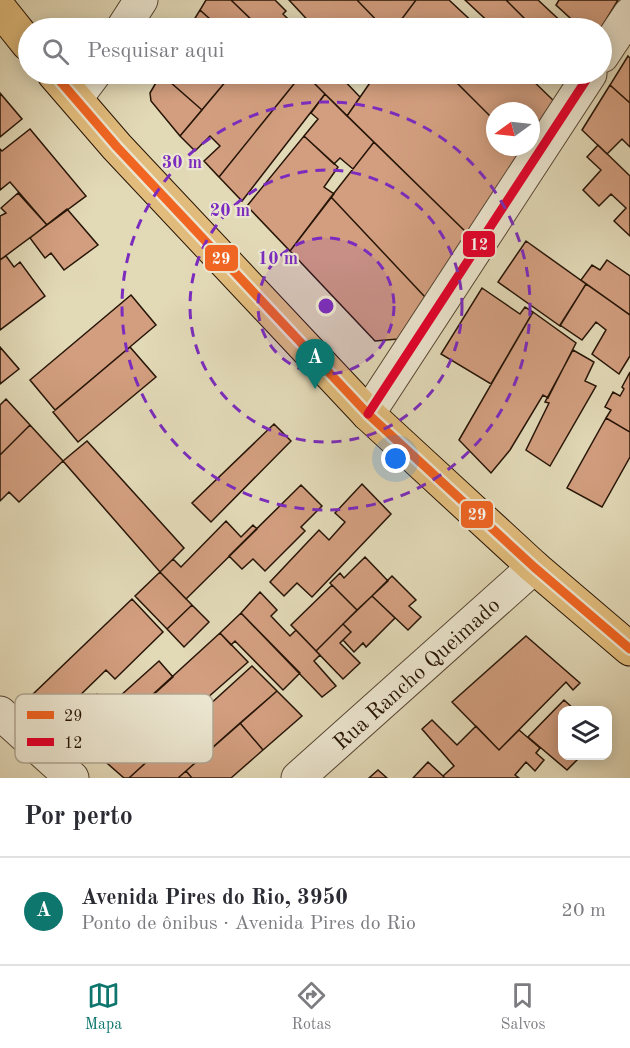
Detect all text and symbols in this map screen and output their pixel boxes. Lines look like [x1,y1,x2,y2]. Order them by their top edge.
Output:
search box [18,18,612,84]
icon: search [39,35,72,68]
text: Pesquisar aqui [87,40,224,62]
north arrow [486,102,540,156]
text: 30 m [162,154,202,172]
text: 20 m [210,202,250,220]
line badge: 12 [462,230,496,258]
text: 12 [470,238,488,254]
line badge: 29 [204,244,239,272]
text: 10 m [258,250,298,268]
text: 29 [212,252,230,268]
centre of rings [316,296,336,316]
pin: A [296,340,334,389]
your location [381,444,410,473]
line badge: 29 [460,500,494,529]
text: 29 [468,508,486,524]
street label: Rua Rancho Queimado [330,594,505,755]
legend [15,694,213,763]
map controls [558,706,612,760]
button: layers [558,706,612,760]
text: 29 [64,709,83,725]
text: 12 [64,736,83,752]
text: Por perto [24,804,133,830]
text: Avenida Pires do Rio, 3950 [81,887,348,909]
text: A [36,901,51,921]
text: 20 m [561,901,606,921]
text: Ponto de ônibus · Avenida Pires do Rio [81,914,416,934]
tab: Mapa [85,979,122,1035]
tab: Rotas [291,979,331,1035]
tab: Salvos [501,979,545,1035]

